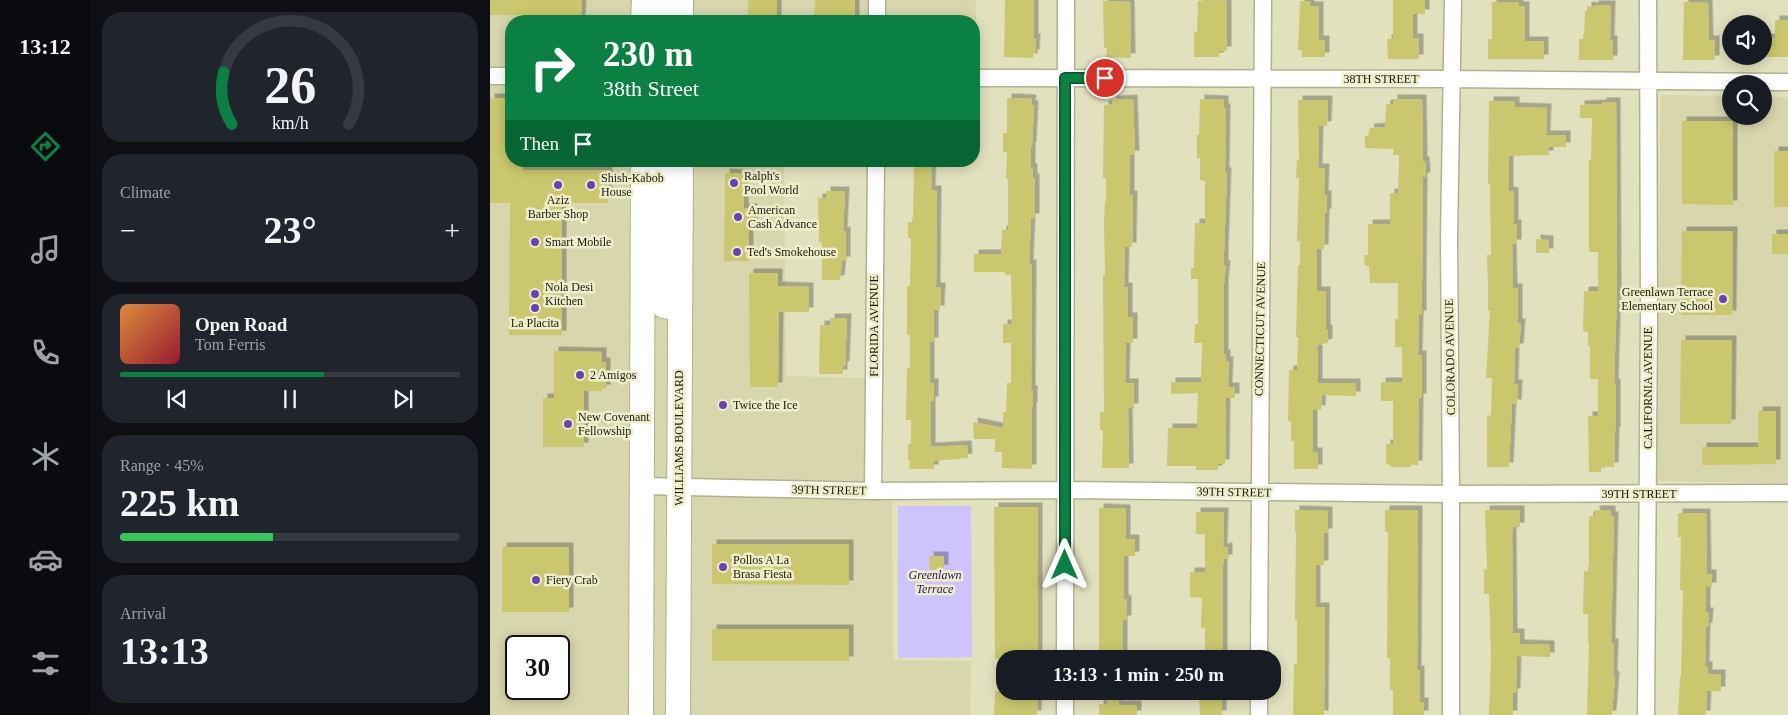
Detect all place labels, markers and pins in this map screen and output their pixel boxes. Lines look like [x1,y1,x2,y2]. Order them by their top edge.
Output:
pin [1084,57,1126,99]
place label: Ralph's Pool World [744,169,799,197]
place label: Shish-Kabob House [601,171,664,199]
marker: Ralph's Pool World [728,177,740,189]
marker: Aziz Barber Shop [552,179,564,191]
marker: Shish-Kabob House [585,179,597,191]
place label: Aziz Barber Shop [528,193,588,221]
place label: American Cash Advance [748,203,817,231]
marker: American Cash Advance [732,211,744,223]
place label: Smart Mobile [545,235,611,249]
marker: Smart Mobile [529,236,541,248]
place label: Ted's Smokehouse [747,245,836,259]
marker: Ted's Smokehouse [731,246,743,258]
place label: Nola Desi Kitchen [545,280,594,308]
place label: Greenlawn Terrace Elementary School [1621,285,1714,313]
marker: Nola Desi Kitchen [529,288,541,300]
marker: Greenlawn Terrace Elementary School [1717,293,1729,305]
marker: La Placita [529,302,541,314]
place label: La Placita [511,316,560,330]
place label: 2 Amigos [590,368,637,382]
marker: 2 Amigos [574,369,586,381]
place label: Twice the Ice [733,398,797,412]
marker: Twice the Ice [717,399,729,411]
place label: New Covenant Fellowship [578,410,650,438]
marker: New Covenant Fellowship [562,418,574,430]
place label: Pollos A La Brasa Fiesta [733,553,793,581]
marker: Pollos A La Brasa Fiesta [717,561,729,573]
place label: Fiery Crab [546,573,598,587]
marker: Fiery Crab [530,574,542,586]

